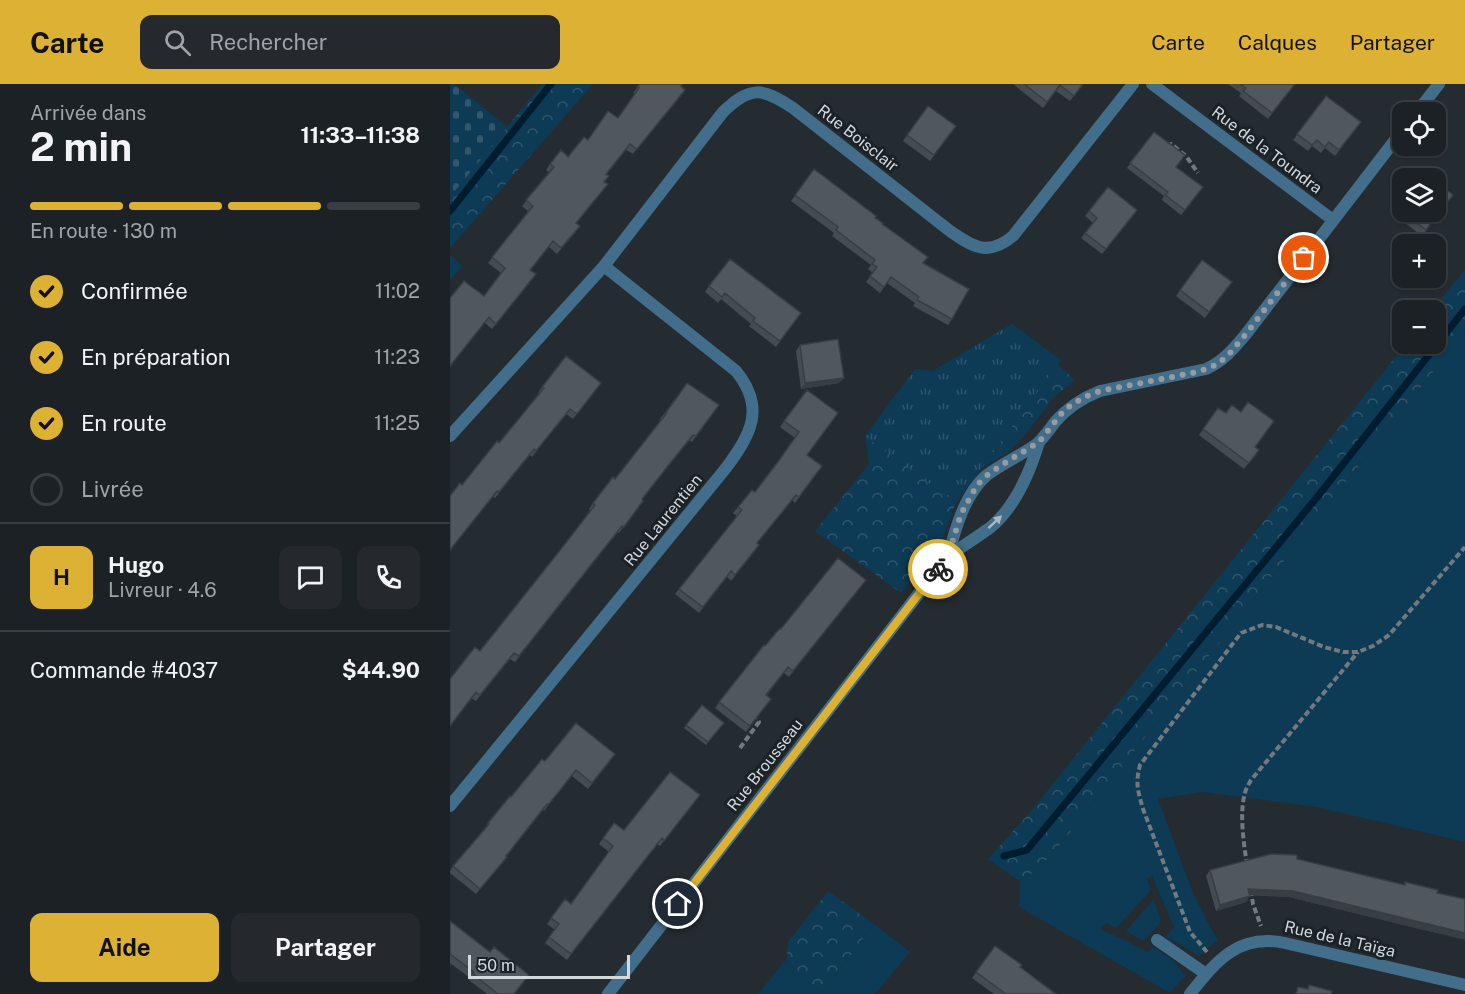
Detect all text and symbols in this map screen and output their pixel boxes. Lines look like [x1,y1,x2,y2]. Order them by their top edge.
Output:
search box [140,15,560,69]
text: Carte [30,26,104,59]
icon: search [161,26,194,59]
text: Rechercher [209,29,327,55]
text: Carte [1151,30,1205,55]
text: Calques [1238,30,1317,55]
text: Partager [1350,30,1435,55]
text: Arrivée dans [30,101,146,125]
street label: Rue Boisclair [814,101,902,175]
street label: Rue de la Toundra [1208,102,1326,198]
map controls [1392,102,1446,354]
button: locate [1392,102,1446,156]
text: 11:33–11:38 [300,122,420,148]
text: 2 min [30,124,132,170]
button: layers [1392,168,1446,222]
text: En route · 130 m [30,219,177,243]
pin [1278,232,1329,283]
button: + [1392,234,1446,288]
icon: bag [1287,241,1320,274]
icon: check [30,275,63,308]
text: Confirmée [81,278,188,304]
text: 11:02 [375,279,420,303]
button: − [1392,300,1446,354]
icon: check [30,341,63,374]
text: En préparation [81,344,231,370]
text: 11:23 [374,345,420,369]
icon: check [30,407,63,440]
text: En route [81,410,167,436]
text: 11:25 [374,411,420,435]
street label: Rue Laurentien [620,470,706,570]
text: Livrée [81,476,144,502]
one-way arrow [987,516,1002,529]
courier [908,539,968,599]
button: chat [279,546,342,609]
button: phone [357,546,420,609]
text: Hugo [108,552,164,578]
icon: bike [922,553,955,586]
text: H [53,564,70,590]
text: Livreur · 4.6 [108,578,217,602]
text: Commande #4037 [30,657,218,683]
text: $44.90 [342,657,420,683]
street label: Rue Brousseau [723,715,807,815]
pin [652,878,703,929]
icon: home [661,887,694,920]
button: Aide [30,913,219,982]
button: Partager [231,913,420,982]
street label: Rue de la Taïga [1283,917,1397,961]
scale bar [468,952,630,980]
text: 50 m [477,956,515,975]

